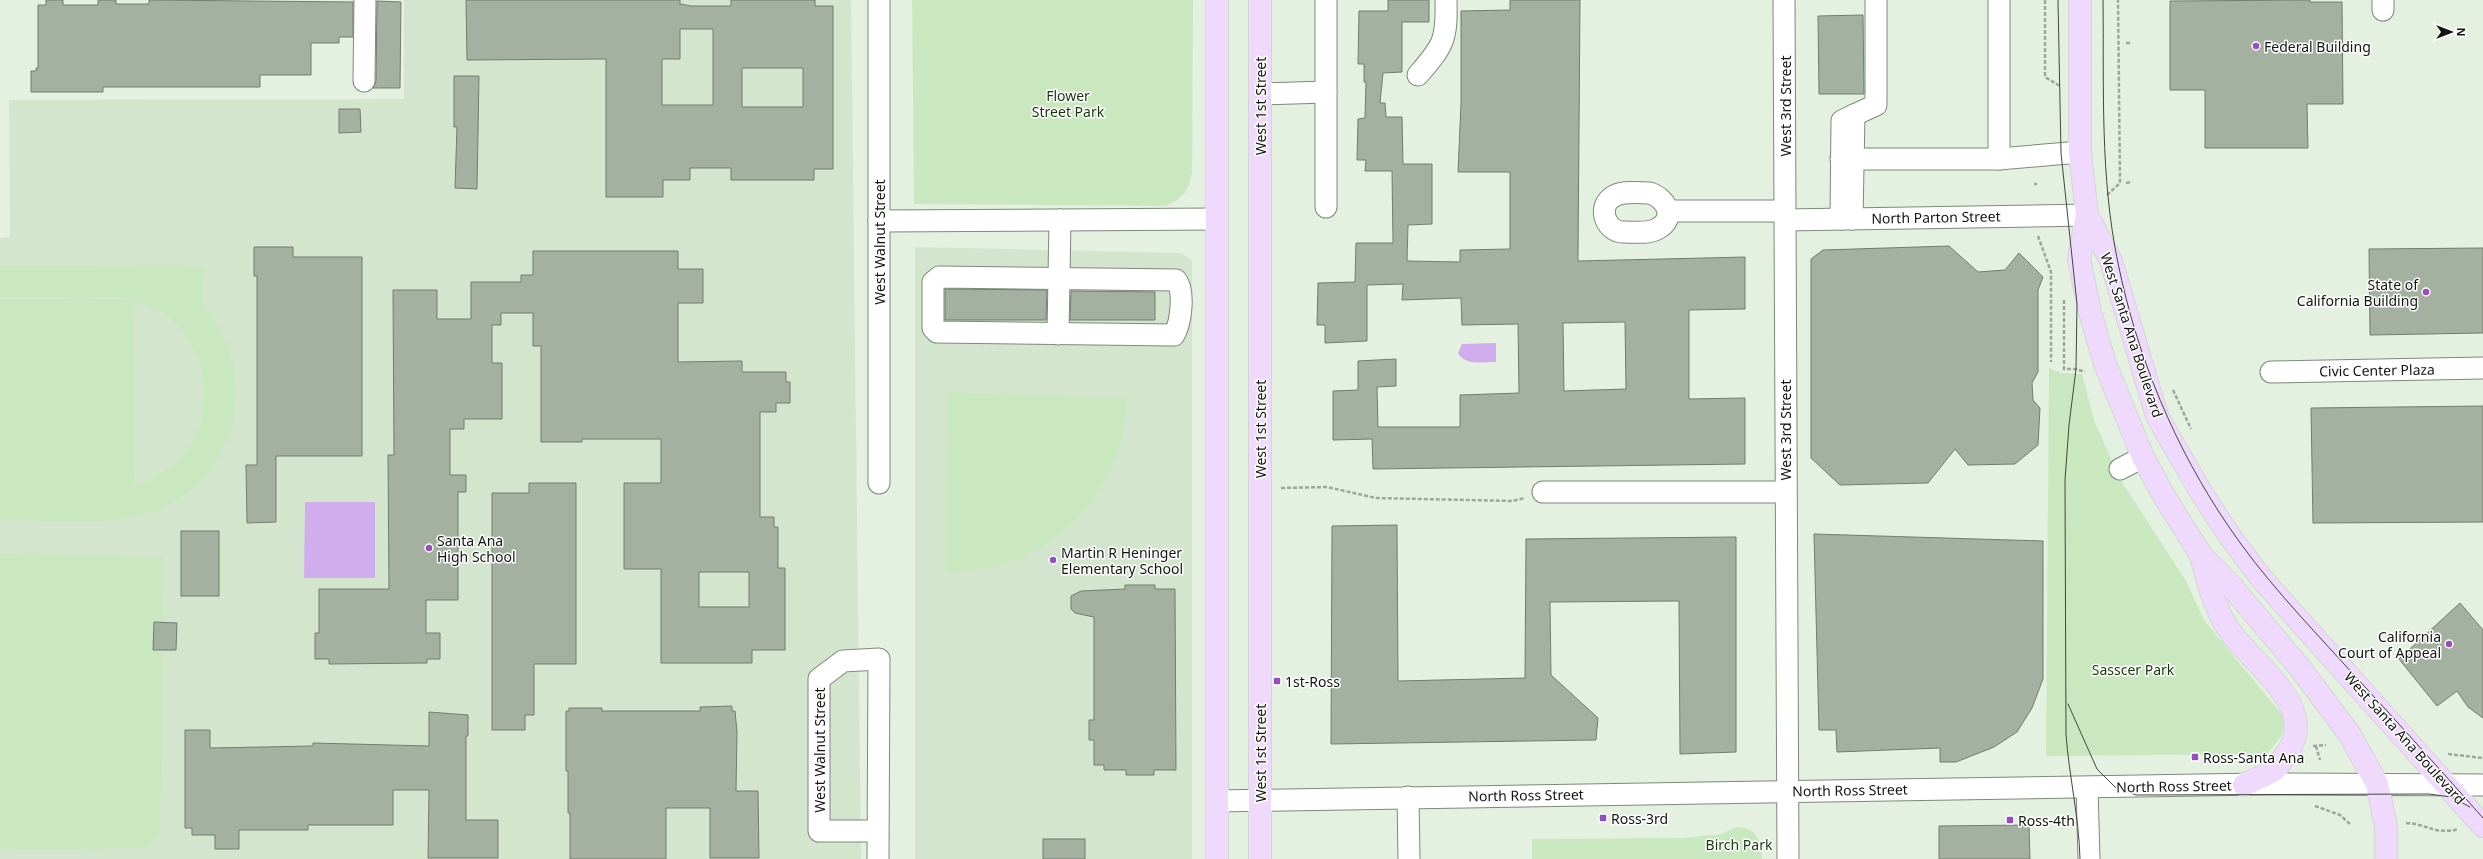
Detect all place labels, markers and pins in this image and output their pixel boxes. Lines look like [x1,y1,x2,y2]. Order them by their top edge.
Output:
place label: Federal Building [2264,37,2371,56]
marker: Federal Building [2251,41,2261,51]
place label: State of California Building [2297,275,2419,310]
marker: State of California Building [2421,287,2431,297]
place label: Santa Ana High School [437,531,516,566]
marker: Santa Ana High School [424,543,434,553]
place label: Martin R Heninger Elementary School [1061,543,1183,578]
marker: Martin R Heninger Elementary School [1048,555,1058,565]
place label: California Court of Appeal [2338,627,2441,662]
marker: California Court of Appeal [2444,639,2454,649]
place label: 1st-Ross [1285,672,1340,691]
marker: 1st-Ross [1272,676,1282,686]
place label: Ross-Santa Ana [2203,748,2304,767]
marker: Ross-Santa Ana [2190,752,2200,762]
place label: Ross-3rd [1611,809,1668,828]
place label: Ross-4th [2018,811,2075,830]
marker: Ross-3rd [1598,813,1608,823]
marker: Ross-4th [2005,815,2015,825]

